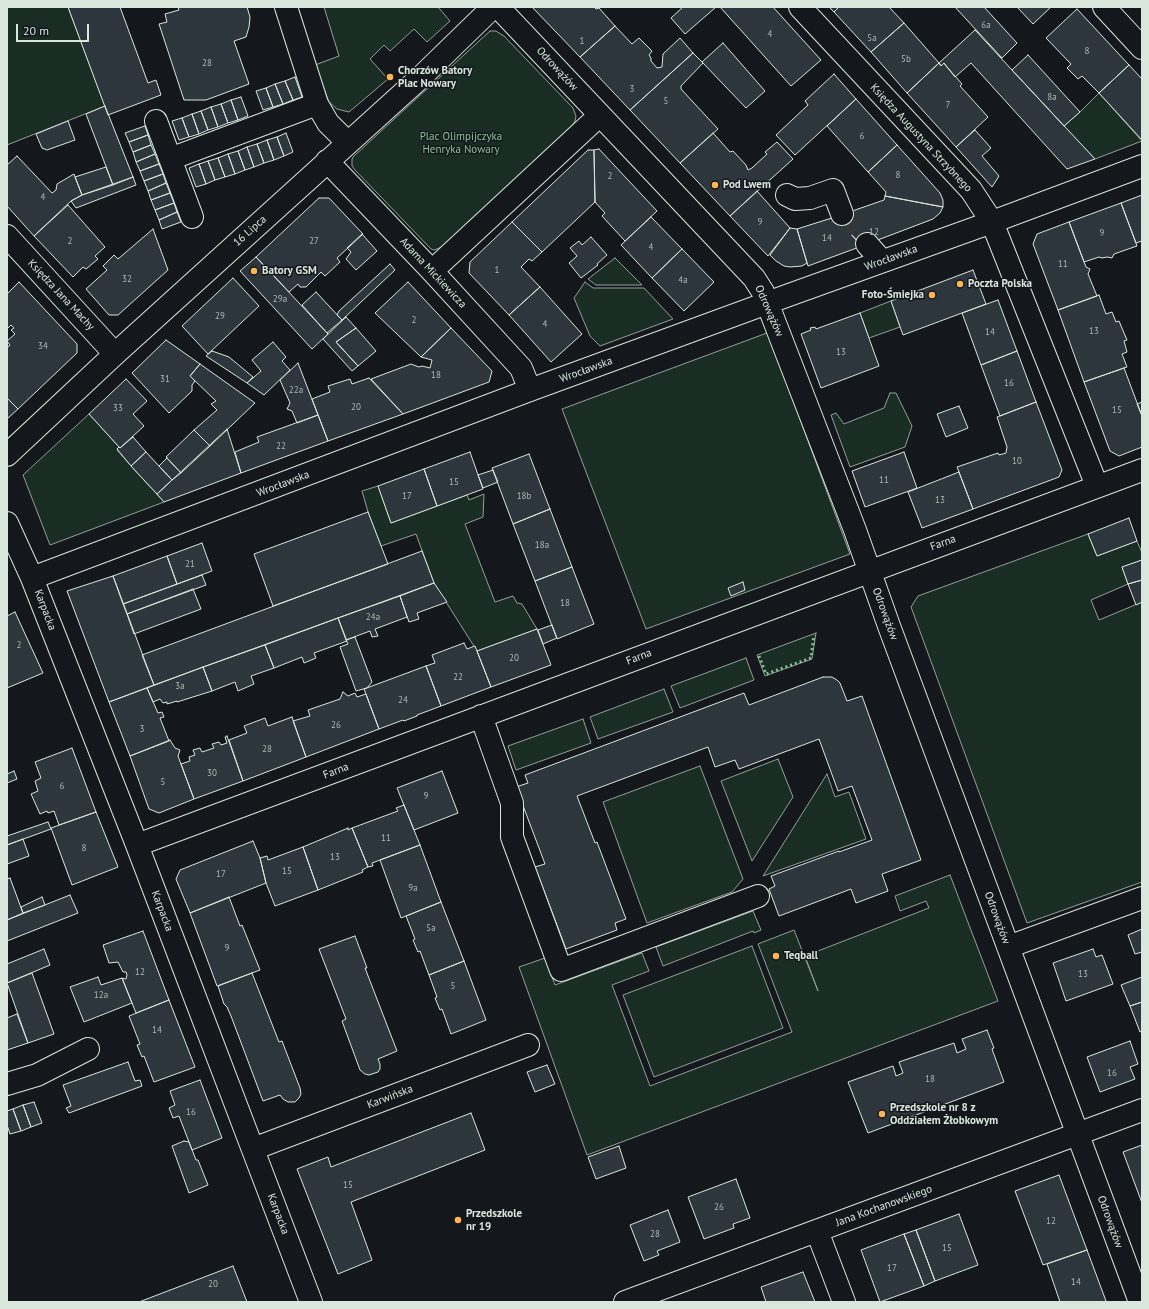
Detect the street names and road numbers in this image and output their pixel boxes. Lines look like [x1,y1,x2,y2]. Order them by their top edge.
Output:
street label: Odrowążów [533,44,581,94]
street label: Księdza Augustyna Strzybnego [867,81,975,195]
street label: 16 Lipca [231,213,269,249]
street label: Adama Mickiewicza [397,235,469,311]
street label: Wrocławska [863,242,919,274]
street label: Księdza Jana Machy [25,257,97,333]
street label: Odrowążów [752,283,786,339]
street label: Wrocławska [558,354,614,386]
street label: Wrocławska [255,468,311,500]
street label: Farna [928,532,958,554]
street label: Odrowążów [869,586,901,642]
street label: Karpacka [31,588,59,632]
street label: Farna [624,646,654,668]
street label: Farna [321,760,351,782]
street label: Karpacka [148,889,176,933]
street label: Odrowążów [981,890,1013,946]
street label: Karwińska [365,1082,415,1112]
street label: Jana Kochanowskiego [834,1182,934,1230]
street label: Karpacka [264,1192,292,1236]
street label: Odrowążów [1094,1194,1126,1250]

